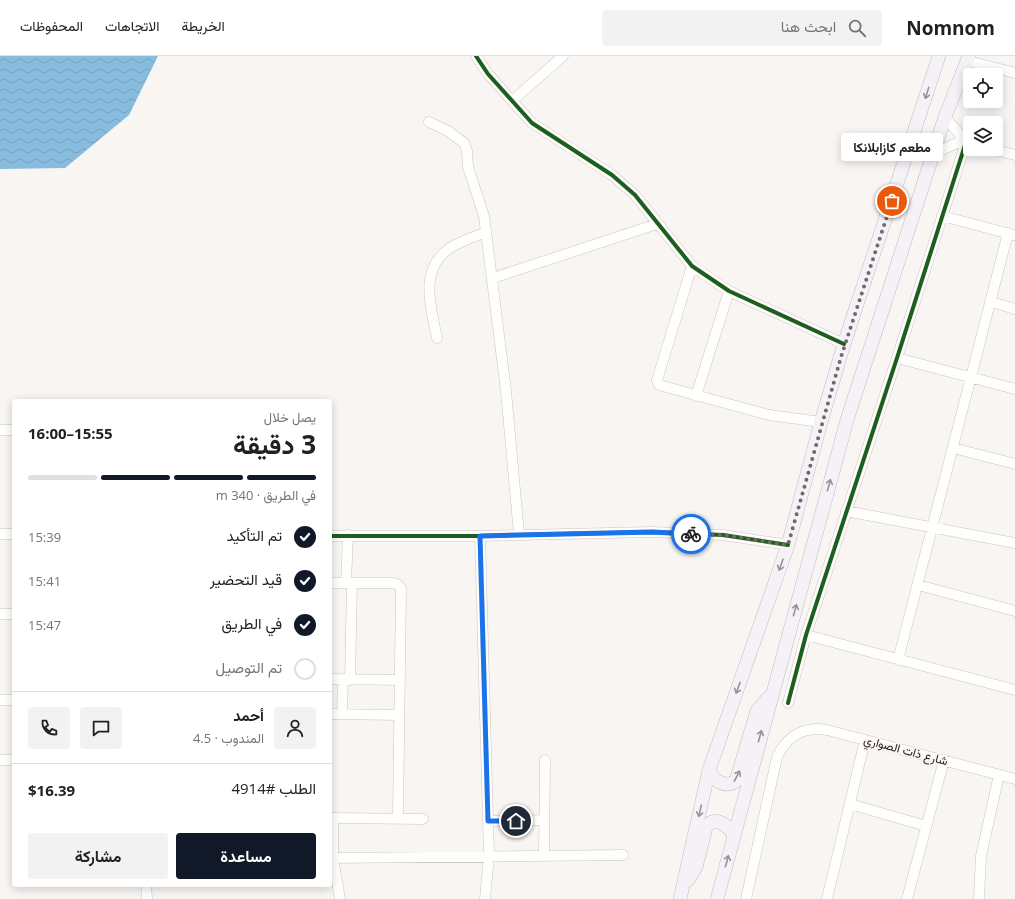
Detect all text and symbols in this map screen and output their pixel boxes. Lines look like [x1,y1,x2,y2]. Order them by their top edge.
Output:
search box [602,10,882,46]
text: Nomnom [906,15,995,41]
text: المحفوظات [20,16,83,35]
text: الاتجاهات [105,16,159,35]
text: الخريطة [181,16,225,35]
text: ابحث هنا [781,16,836,36]
icon: search [846,17,868,39]
map controls [963,68,1003,156]
button: locate [963,68,1003,108]
one-way arrow [923,86,930,99]
button: layers [963,116,1003,156]
callout: مطعم كازابلانكا [841,133,943,161]
text: مطعم كازابلانكا [853,138,931,156]
pin [875,184,909,218]
icon: bag [881,190,903,212]
text: يصل خلال [264,408,316,426]
text: 15:55–16:00 [28,423,113,443]
text: 3 دقيقة [233,426,316,462]
one-way arrow [826,479,833,492]
text: في الطريق · 340 m [216,486,316,504]
courier [671,514,711,554]
icon: bike [680,523,702,545]
text: تم التأكيد [226,525,282,545]
icon: check [294,526,316,548]
text: 15:39 [28,528,61,546]
one-way arrow [777,559,785,571]
text: قيد التحضير [210,569,282,589]
icon: check [294,570,316,592]
text: 15:41 [28,572,61,590]
one-way arrow [792,604,799,617]
text: في الطريق [222,613,282,633]
icon: check [294,614,316,636]
text: 15:47 [28,616,61,634]
text: تم التوصيل [216,657,282,677]
one-way arrow [734,681,742,693]
text: أحمد [233,705,264,725]
button: phone [28,707,70,749]
button: chat [80,707,122,749]
button: person [274,707,316,749]
text: المندوب · 4.5 [193,729,264,747]
one-way arrow [757,729,765,742]
street label: شارع ذات الصواري [861,731,950,771]
one-way arrow [734,770,741,782]
text: الطلب #4914 [231,778,316,798]
text: $16.39 [28,780,75,800]
pin [499,804,533,838]
one-way arrow [695,805,703,818]
icon: home [505,810,527,832]
button: مشاركة [28,833,168,879]
button: مساعدة [176,833,316,879]
one-way arrow [724,855,732,868]

